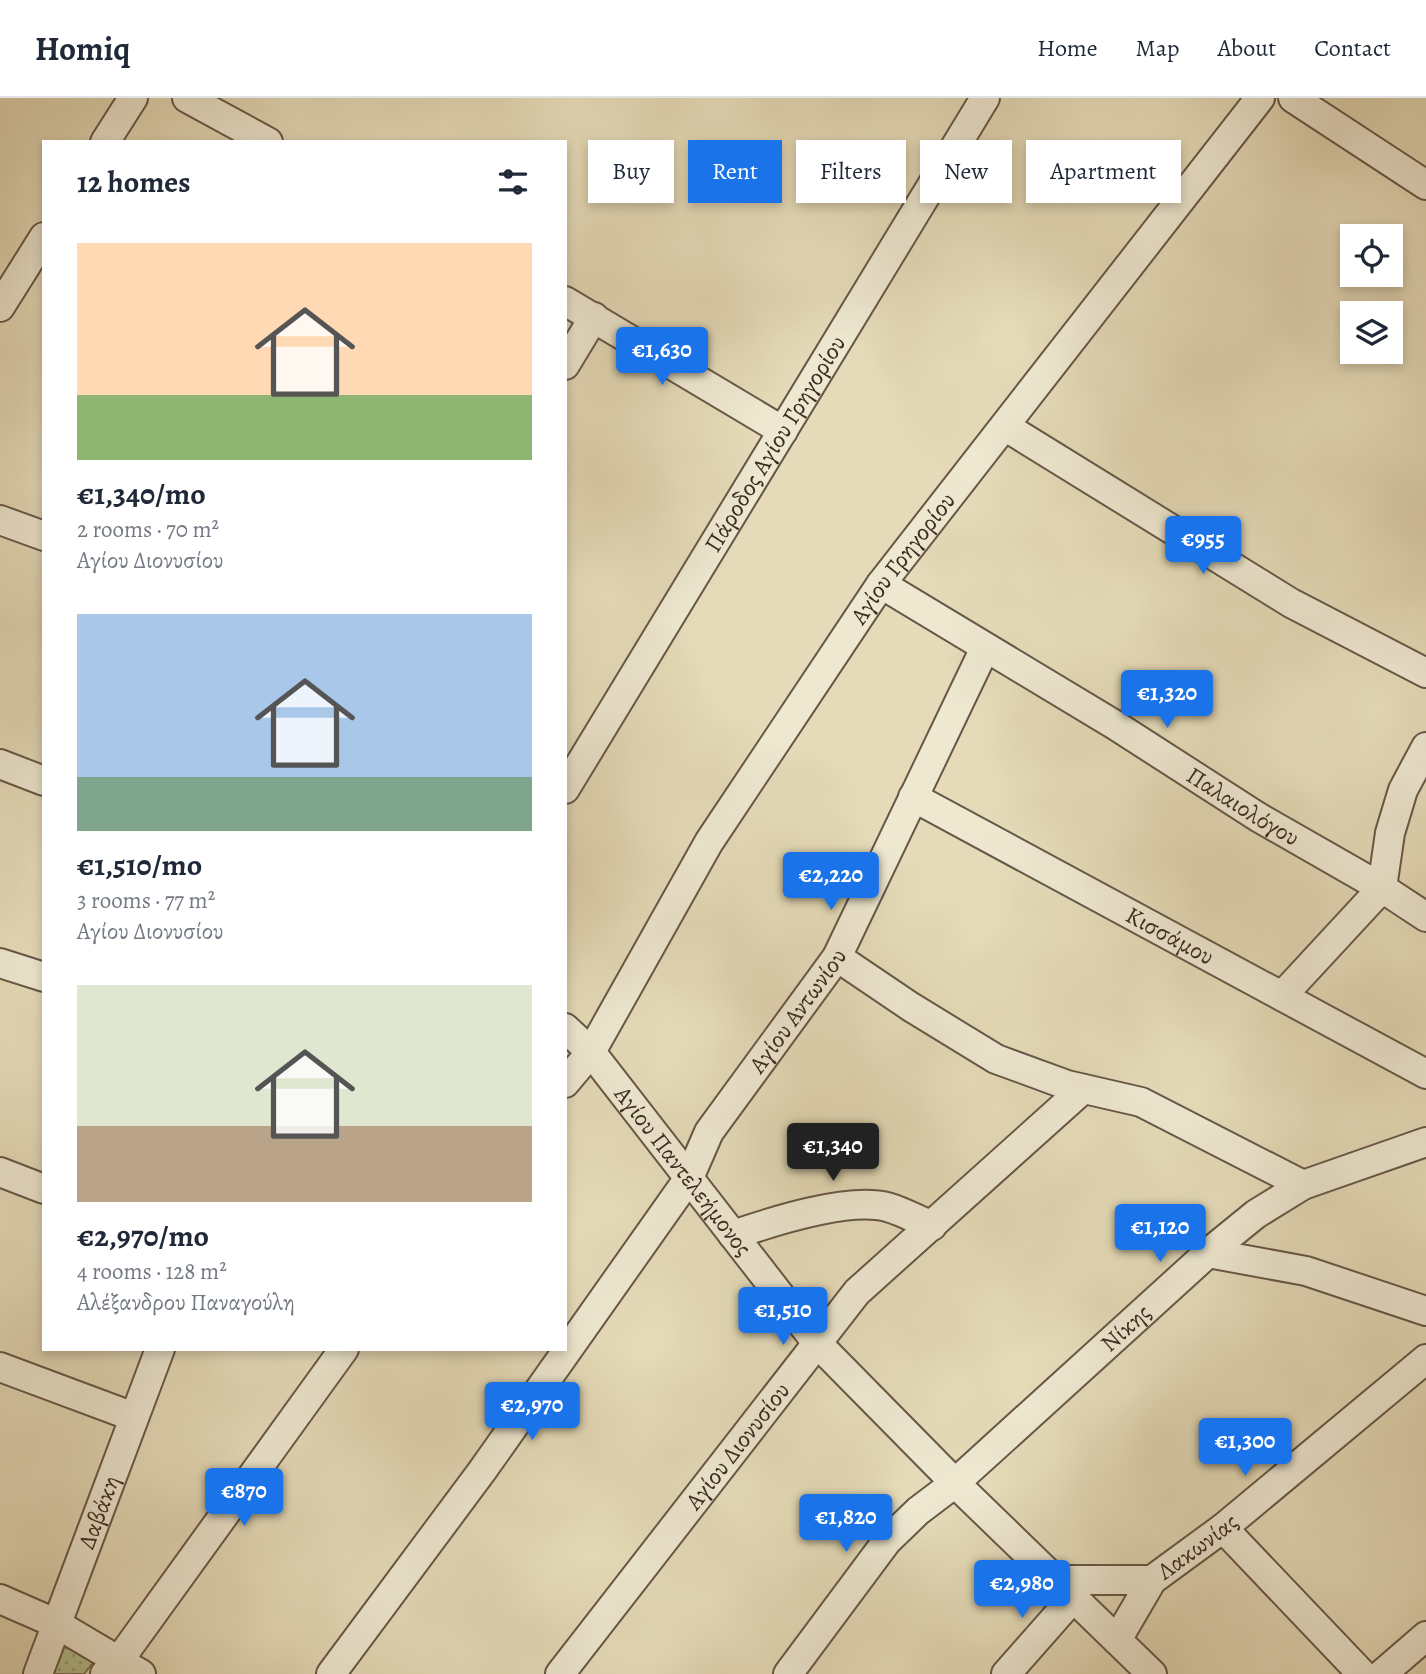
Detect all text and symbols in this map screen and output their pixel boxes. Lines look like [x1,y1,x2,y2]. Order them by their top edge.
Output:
text: Homiq [35,26,130,71]
text: Home [1037,32,1098,64]
text: Map [1136,32,1180,64]
text: About [1218,32,1276,64]
text: Contact [1314,32,1391,64]
chip: Buy [588,140,674,203]
chip: Rent [688,140,782,203]
chip: Filters [796,140,906,203]
chip: New [920,140,1012,203]
chip: Apartment [1026,140,1181,203]
text: 12 homes [77,162,190,202]
icon: filters [494,163,532,201]
map controls [1340,224,1403,364]
button: locate [1340,224,1403,287]
icon: home [242,289,368,415]
button: layers [1340,301,1403,364]
pin: €1,630 [605,328,719,387]
street label: Πάροδος Αγίου Γρηγορίου [697,329,853,558]
text: €1,630 [632,334,692,365]
text: €1,340/mo [77,474,206,514]
street label: Αγίου Γρηγορίου [842,486,963,631]
text: 2 rooms · 70 m² [77,514,219,545]
pin: €955 [1162,517,1244,576]
text: €955 [1181,523,1225,554]
text: Αγίου Διονυσίου [77,545,224,576]
icon: home [242,660,368,786]
pin: €1,320 [1110,670,1224,730]
text: €1,320 [1137,677,1197,708]
street label: Παλαιολόγου [1180,759,1305,853]
text: €1,510/mo [77,845,202,885]
pin: €2,220 [774,852,888,912]
text: €2,220 [799,859,863,890]
text: 3 rooms · 77 m² [77,885,215,916]
street label: Κισσάμου [1120,899,1220,973]
text: Αγίου Διονυσίου [77,916,224,947]
street label: Αγίου Αντωνίου [741,944,854,1080]
icon: home [242,1031,368,1157]
street label: Αγίου Παντελεήμονος [607,1079,760,1263]
pin: €1,340 [776,1124,890,1183]
text: €1,340 [803,1130,863,1161]
pin: €1,120 [1103,1204,1217,1264]
text: €1,120 [1131,1211,1189,1242]
text: €2,970/mo [77,1216,209,1256]
text: 4 rooms · 128 m² [77,1256,227,1287]
text: Αλέξανδρου Παναγούλη [77,1287,295,1318]
pin: €1,510 [726,1288,840,1347]
text: €1,510 [754,1294,812,1325]
street label: Νίκης [1094,1297,1158,1359]
street label: Αγίου Διονυσίου [677,1376,797,1517]
pin: €2,970 [475,1382,589,1442]
text: €2,970 [501,1389,563,1420]
pin: €1,300 [1188,1418,1302,1478]
text: €1,300 [1215,1425,1275,1456]
pin: €870 [203,1468,285,1528]
street label: Δαβάκη [70,1471,127,1553]
text: €870 [221,1475,267,1506]
pin: €1,820 [789,1494,903,1554]
text: €1,820 [815,1501,877,1532]
street label: Λακωνίας [1150,1506,1245,1588]
pin: €2,980 [965,1560,1079,1620]
text: €2,980 [990,1567,1054,1598]

